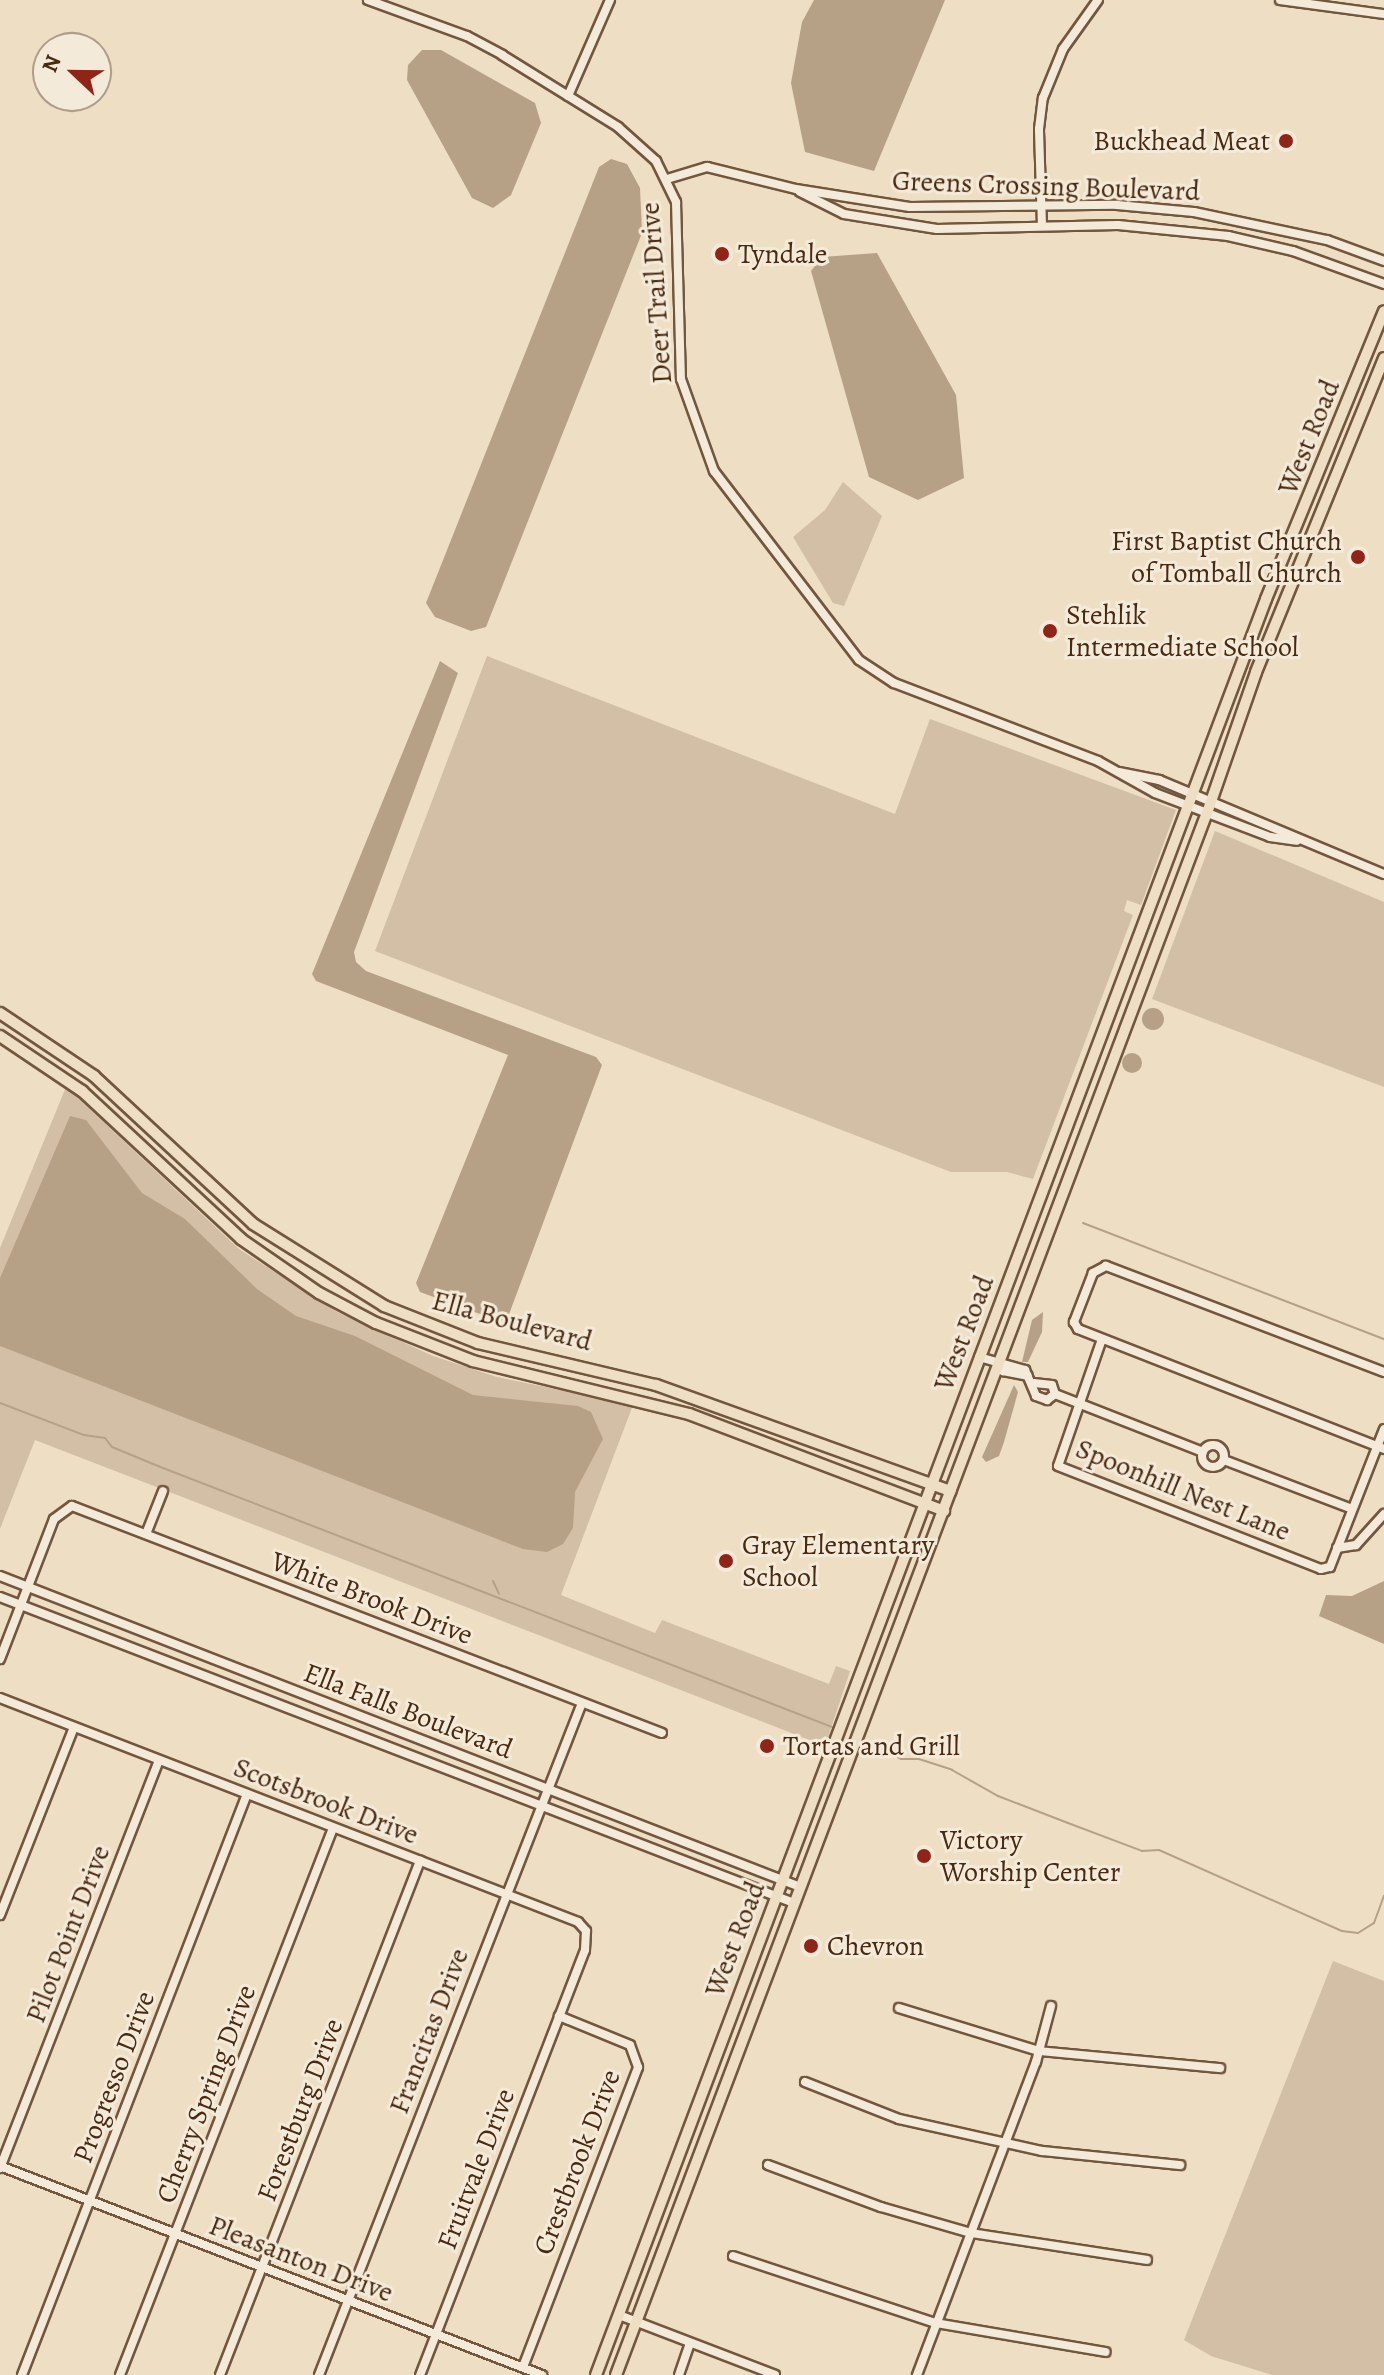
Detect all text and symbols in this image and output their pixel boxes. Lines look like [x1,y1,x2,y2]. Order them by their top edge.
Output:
north arrow [32,32,112,112]
text: N [35,51,69,77]
place label: Buckhead Meat [1093,124,1270,158]
marker: Buckhead Meat [1277,132,1295,150]
street label: Greens Crossing Boulevard [892,164,1200,208]
street label: Deer Trail Drive [633,201,679,385]
place label: Tyndale [738,237,827,271]
marker: Tyndale [713,245,731,263]
street label: West Road [1271,375,1347,499]
place label: First Baptist Church of Tomball Church [1111,524,1342,590]
marker: First Baptist Church of Tomball Church [1349,548,1367,566]
place label: Stehlik Intermediate School [1066,598,1299,664]
marker: Stehlik Intermediate School [1041,622,1059,640]
street label: West Road [927,1271,1001,1395]
street label: Ella Boulevard [428,1284,596,1358]
street label: Spoonhill Nest Lane [1071,1432,1295,1548]
place label: Gray Elementary School [742,1528,934,1594]
street label: White Brook Drive [267,1544,477,1652]
marker: Gray Elementary School [717,1552,735,1570]
street label: Ella Falls Boulevard [299,1656,517,1766]
place label: Tortas and Grill [783,1729,960,1763]
marker: Tortas and Grill [758,1737,776,1755]
street label: Scotsbrook Drive [229,1750,423,1852]
place label: Victory Worship Center [940,1823,1120,1889]
street label: Pilot Point Drive [19,1840,117,2028]
marker: Victory Worship Center [915,1847,933,1865]
street label: West Road [698,1877,772,2001]
place label: Chevron [827,1929,924,1963]
marker: Chevron [802,1937,820,1955]
street label: Francitas Drive [382,1944,476,2118]
street label: Cherry Spring Drive [149,1980,263,2208]
street label: Progresso Drive [66,1986,162,2168]
street label: Forestburg Drive [250,2014,350,2206]
street label: Crestbrook Drive [526,2065,628,2259]
street label: Fruitvale Drive [430,2084,522,2254]
street label: Pleasanton Drive [204,2208,398,2310]

